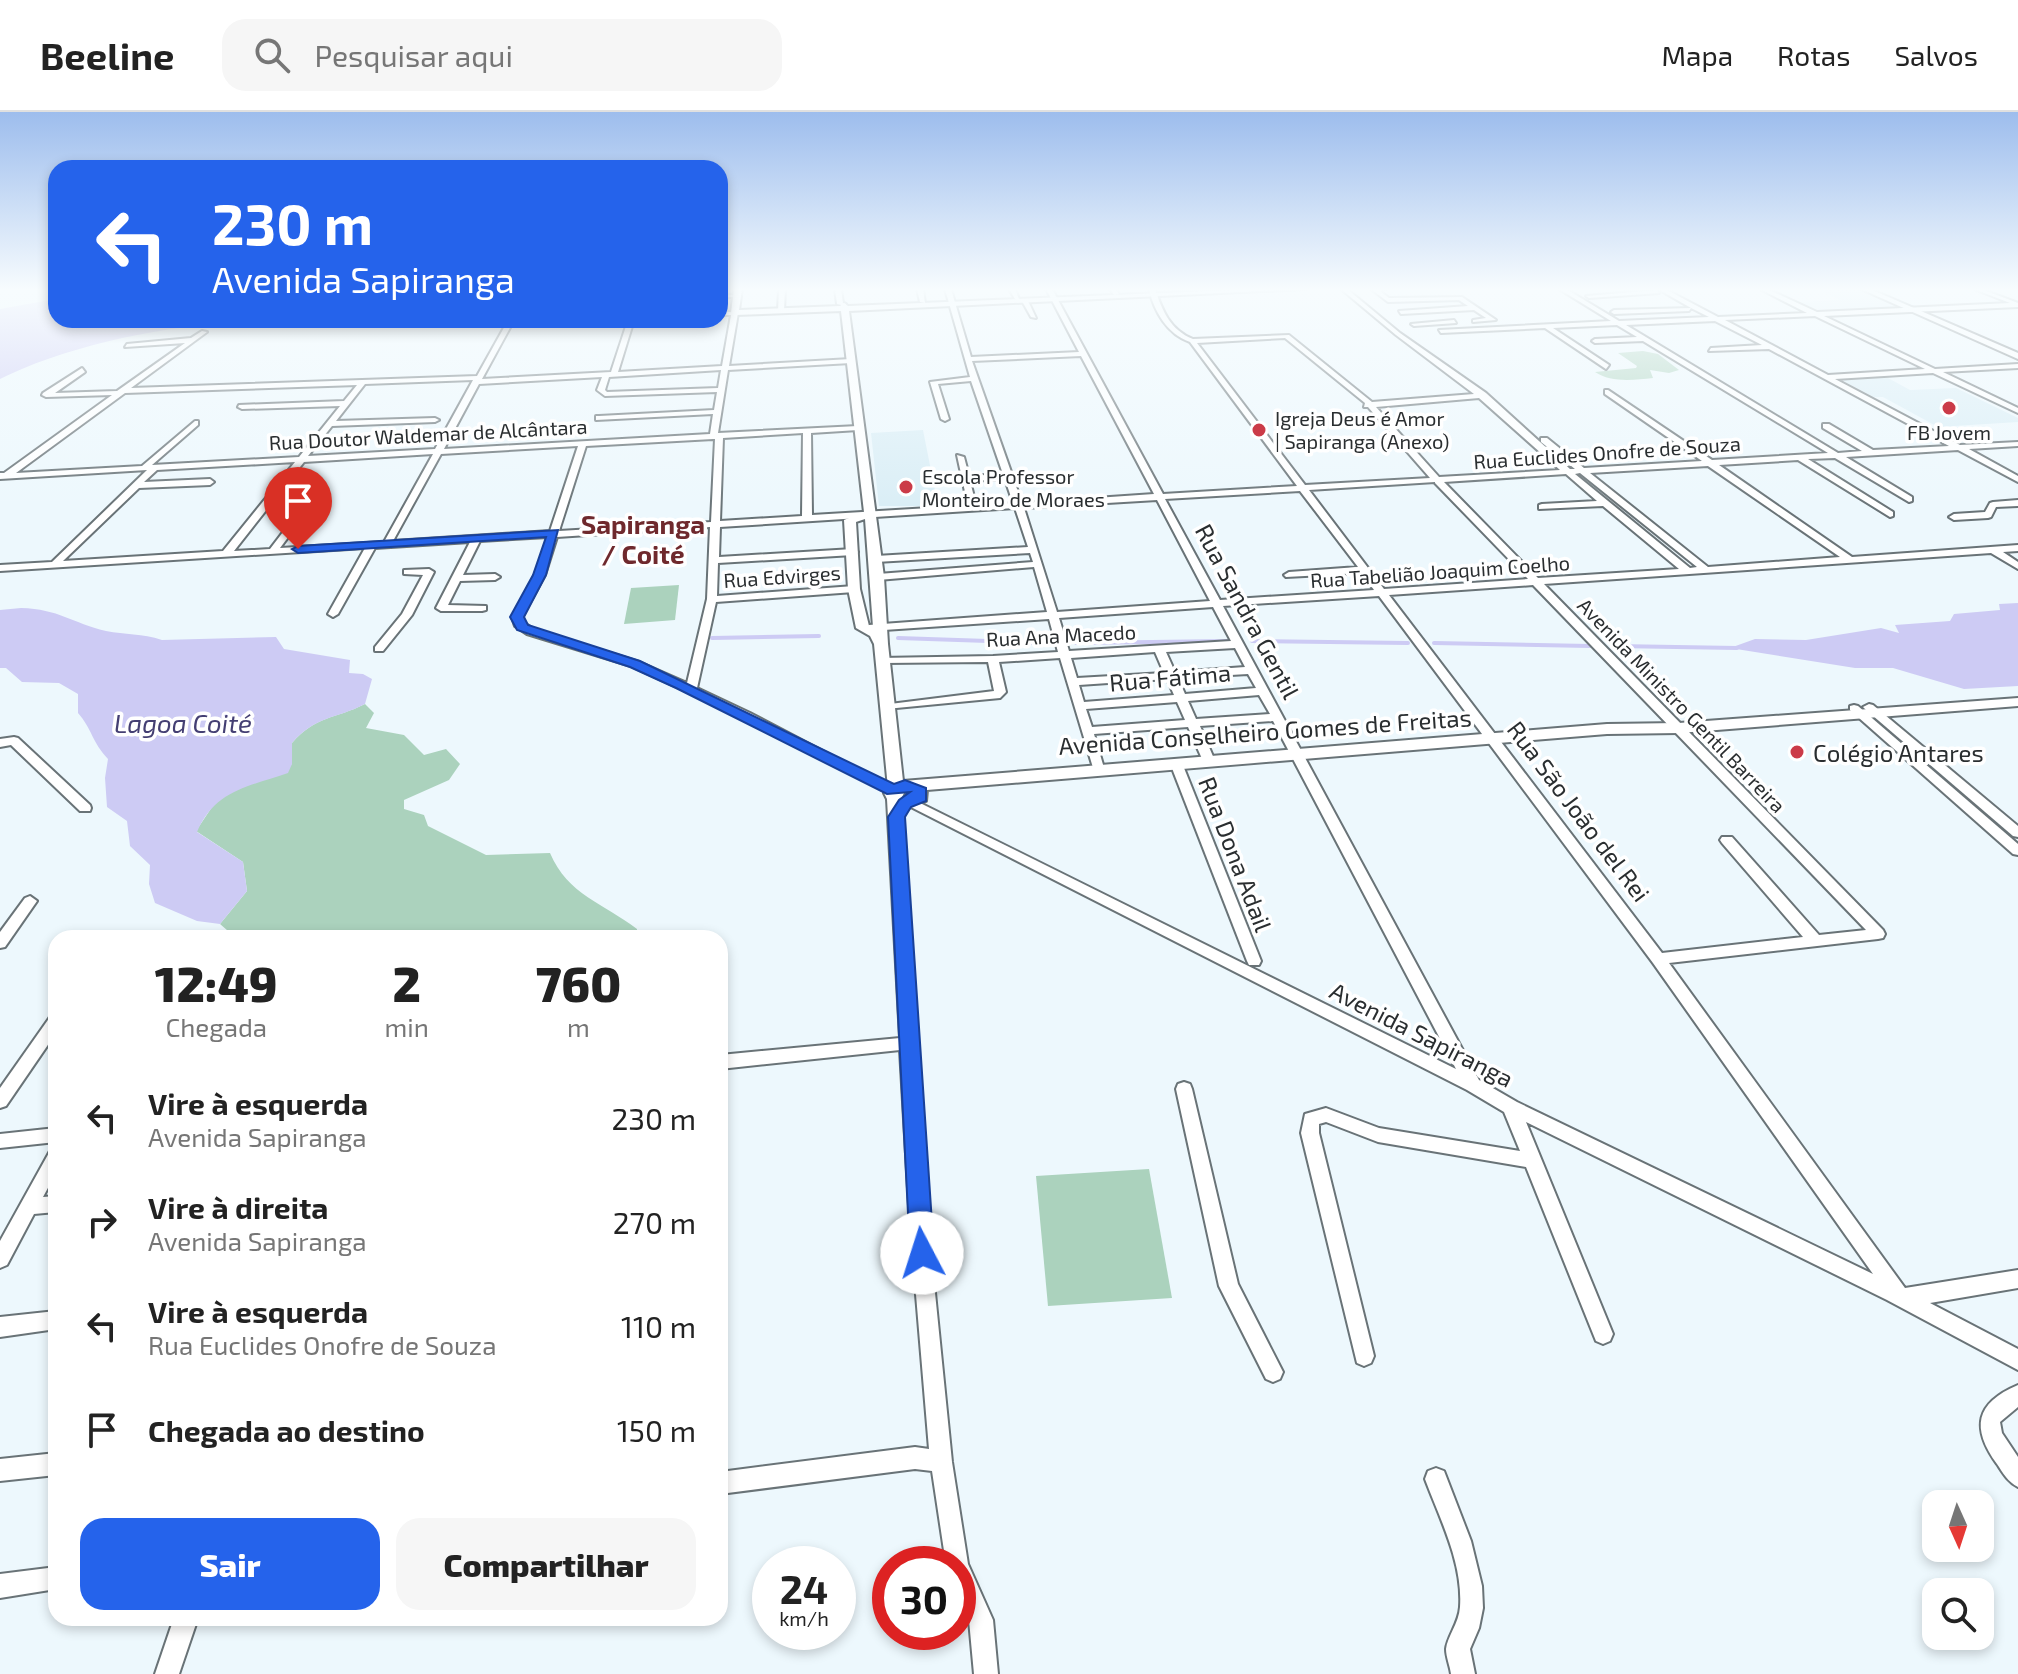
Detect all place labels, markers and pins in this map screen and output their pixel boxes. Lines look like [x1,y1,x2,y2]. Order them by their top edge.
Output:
marker: FB Jovem [1940,399,1958,417]
place label: Igreja Deus é Amor | Sapiranga (Anexo) [1275,406,1450,453]
place label: FB Jovem [1907,420,1991,444]
marker: Igreja Deus é Amor | Sapiranga (Anexo) [1250,421,1268,439]
place label: Escola Professor Monteiro de Moraes [922,464,1105,511]
pin [264,467,332,549]
marker: Escola Professor Monteiro de Moraes [897,478,915,496]
place label: Colégio Antares [1813,738,1984,767]
marker: Colégio Antares [1788,743,1806,761]

